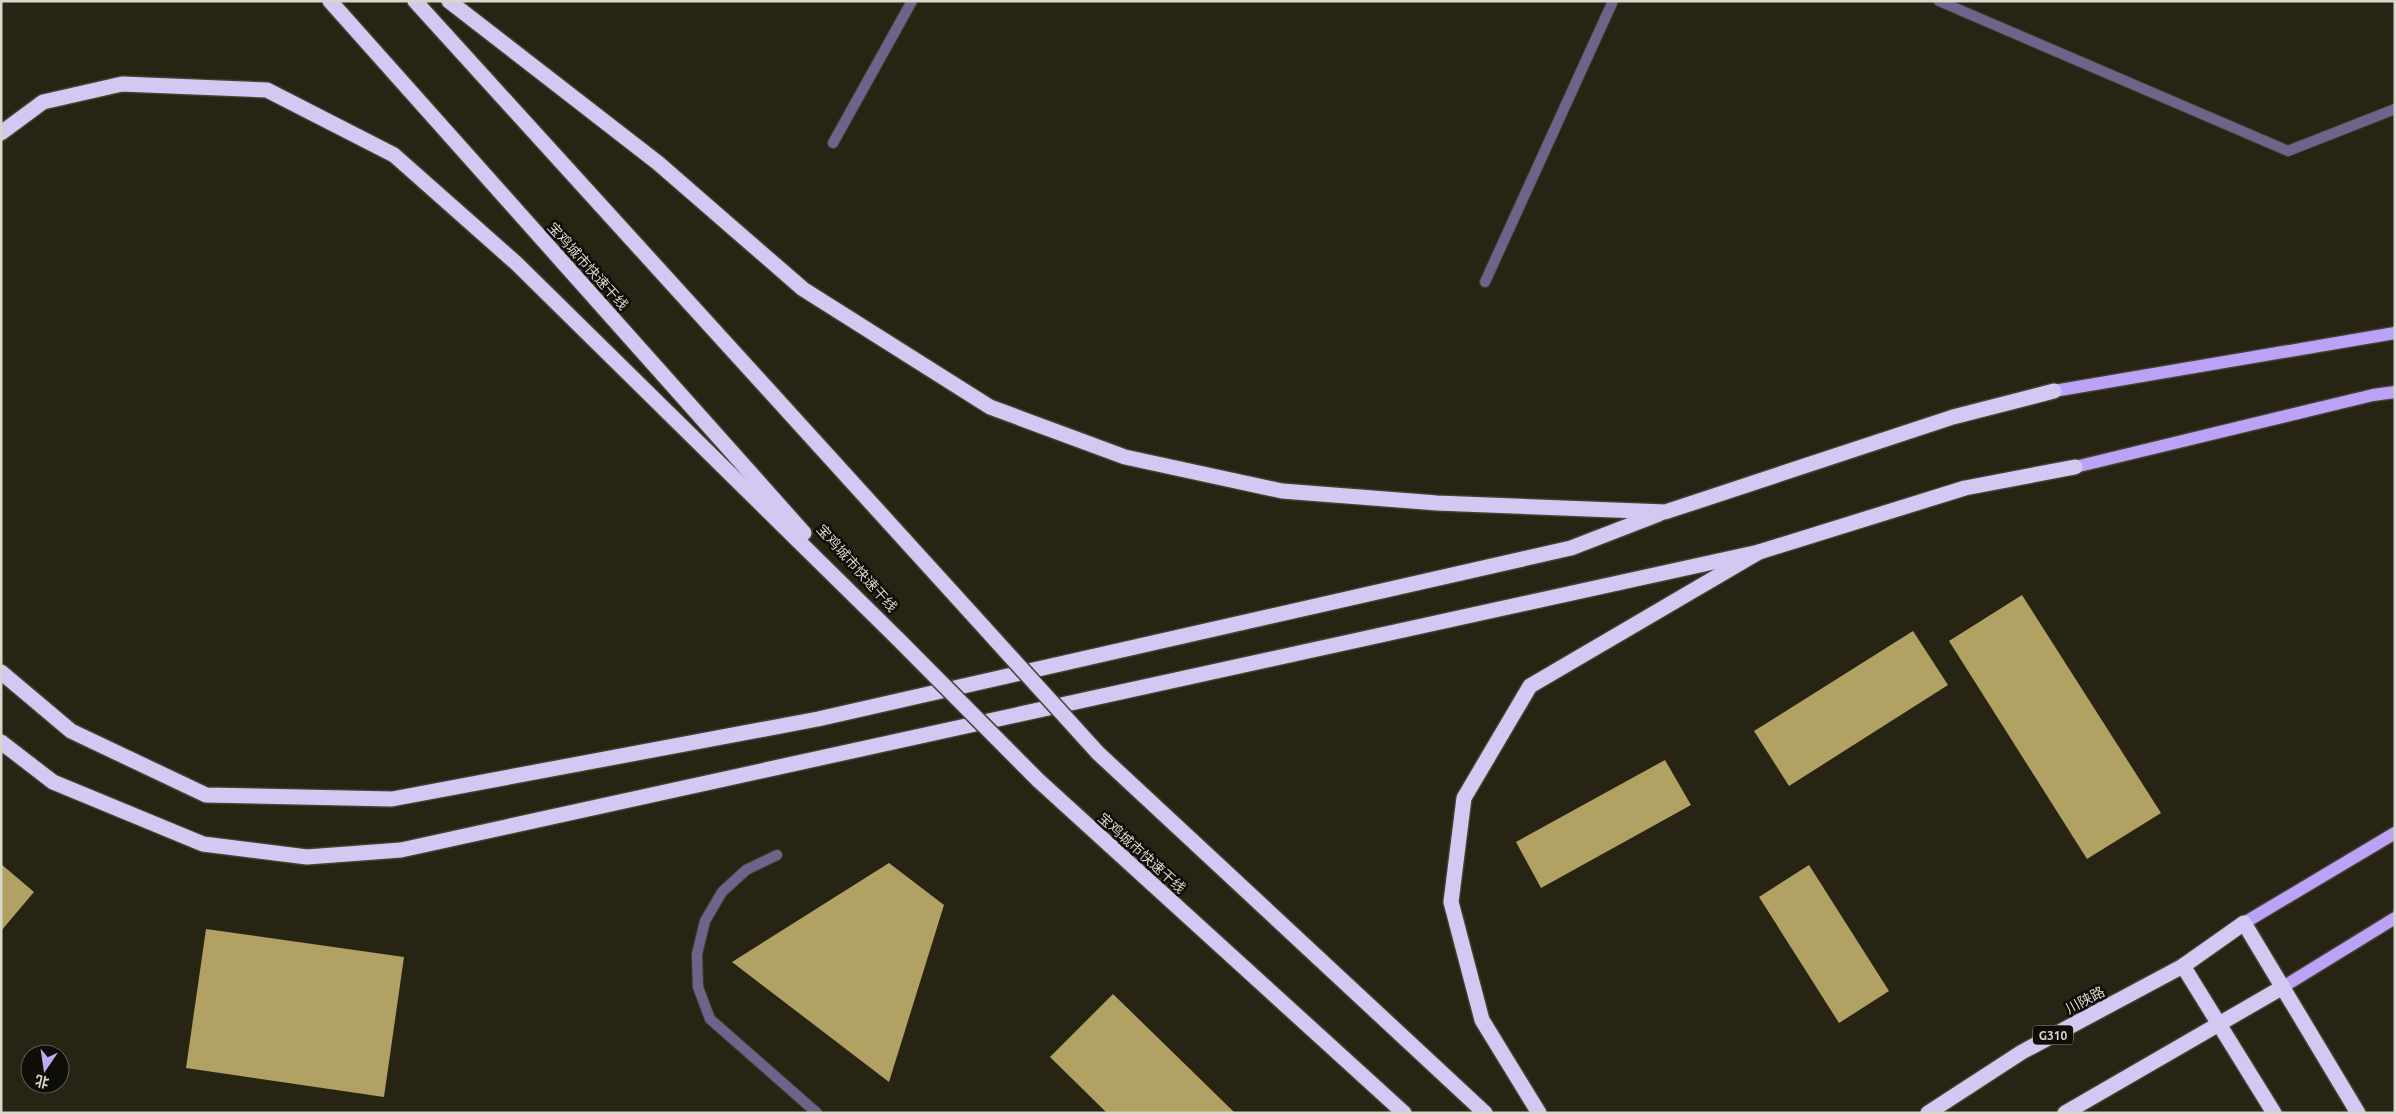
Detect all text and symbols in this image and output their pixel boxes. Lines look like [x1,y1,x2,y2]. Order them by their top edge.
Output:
street label: 宝鸡城市快速干线 [545,219,631,313]
street label: 宝鸡城市快速干线 [814,521,900,615]
street label: 宝鸡城市快速干线 [1095,810,1189,896]
street label: 川陕路 [2063,983,2107,1017]
road number: G310 [2033,1026,2073,1044]
north arrow [20,1044,70,1094]
text: 北 [33,1072,51,1091]

